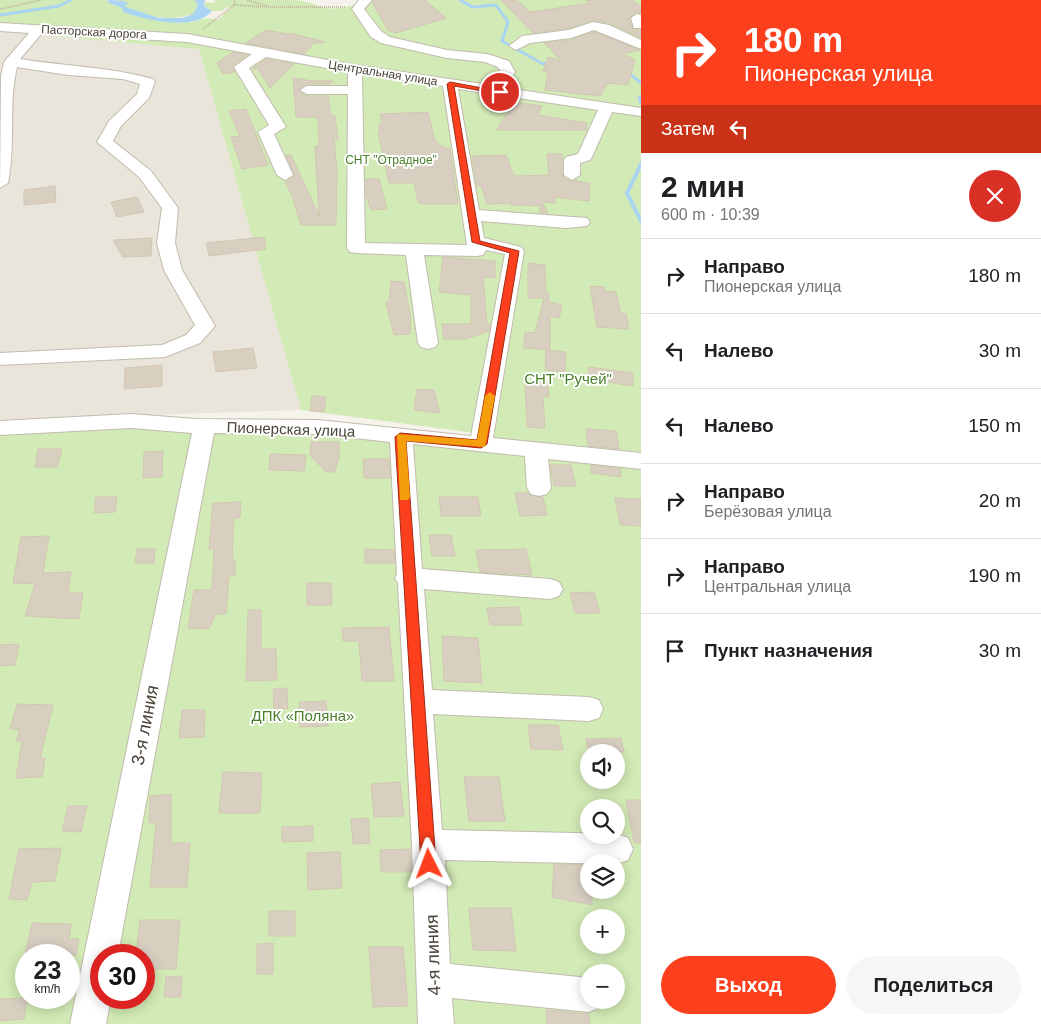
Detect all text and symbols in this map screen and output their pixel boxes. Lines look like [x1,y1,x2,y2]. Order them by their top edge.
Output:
icon: right [661,20,726,85]
text: 180 m [744,20,843,59]
street label: Пасторская дорога [41,22,148,42]
street label: Центральная улица [327,57,439,89]
text: Пионерская улица [744,61,933,86]
pin [479,71,521,113]
icon: arrive [486,78,514,106]
icon: left [725,115,753,143]
text: Затем [661,118,715,139]
park label: СНТ "Отрадное" [345,153,437,167]
text: 2 мин [661,170,745,203]
button: close [969,170,1021,222]
text: 600 m · 10:39 [661,206,760,223]
text: Направо [704,256,785,277]
icon: right [661,262,689,290]
text: 180 m [968,265,1021,286]
text: Пионерская улица [704,278,841,295]
icon: left [661,337,689,365]
text: Налево [704,340,774,361]
text: 30 m [979,340,1021,361]
park label: СНТ "Ручей" [524,370,612,387]
icon: left [661,412,689,440]
text: Налево [704,415,774,436]
text: 150 m [968,415,1021,436]
street label: Пионерская улица [226,418,356,440]
text: Направо [704,481,785,502]
icon: right [661,487,689,515]
text: 20 m [979,490,1021,511]
text: Берёзовая улица [704,503,832,520]
text: Направо [704,556,785,577]
icon: right [661,562,689,590]
text: 190 m [968,565,1021,586]
text: Центральная улица [704,578,851,595]
icon: arrive [661,637,689,665]
text: Пункт назначения [704,640,873,661]
text: 30 m [979,640,1021,661]
street label: 3-я линия [127,683,163,767]
park label: ДПК «Поляна» [252,707,354,724]
map controls [580,744,625,1009]
button: sound [580,744,625,789]
button: search [580,799,625,844]
position arrow [402,837,454,889]
button: layers [580,854,625,899]
button: + [580,909,625,954]
street label: 4-я линия [422,914,444,996]
speed limit sign: 30 [90,944,155,1009]
text: 23 [34,956,61,984]
button: Выход [661,956,836,1014]
button: Поделиться [846,956,1021,1014]
button: − [580,964,625,1009]
text: km/h [34,982,61,996]

